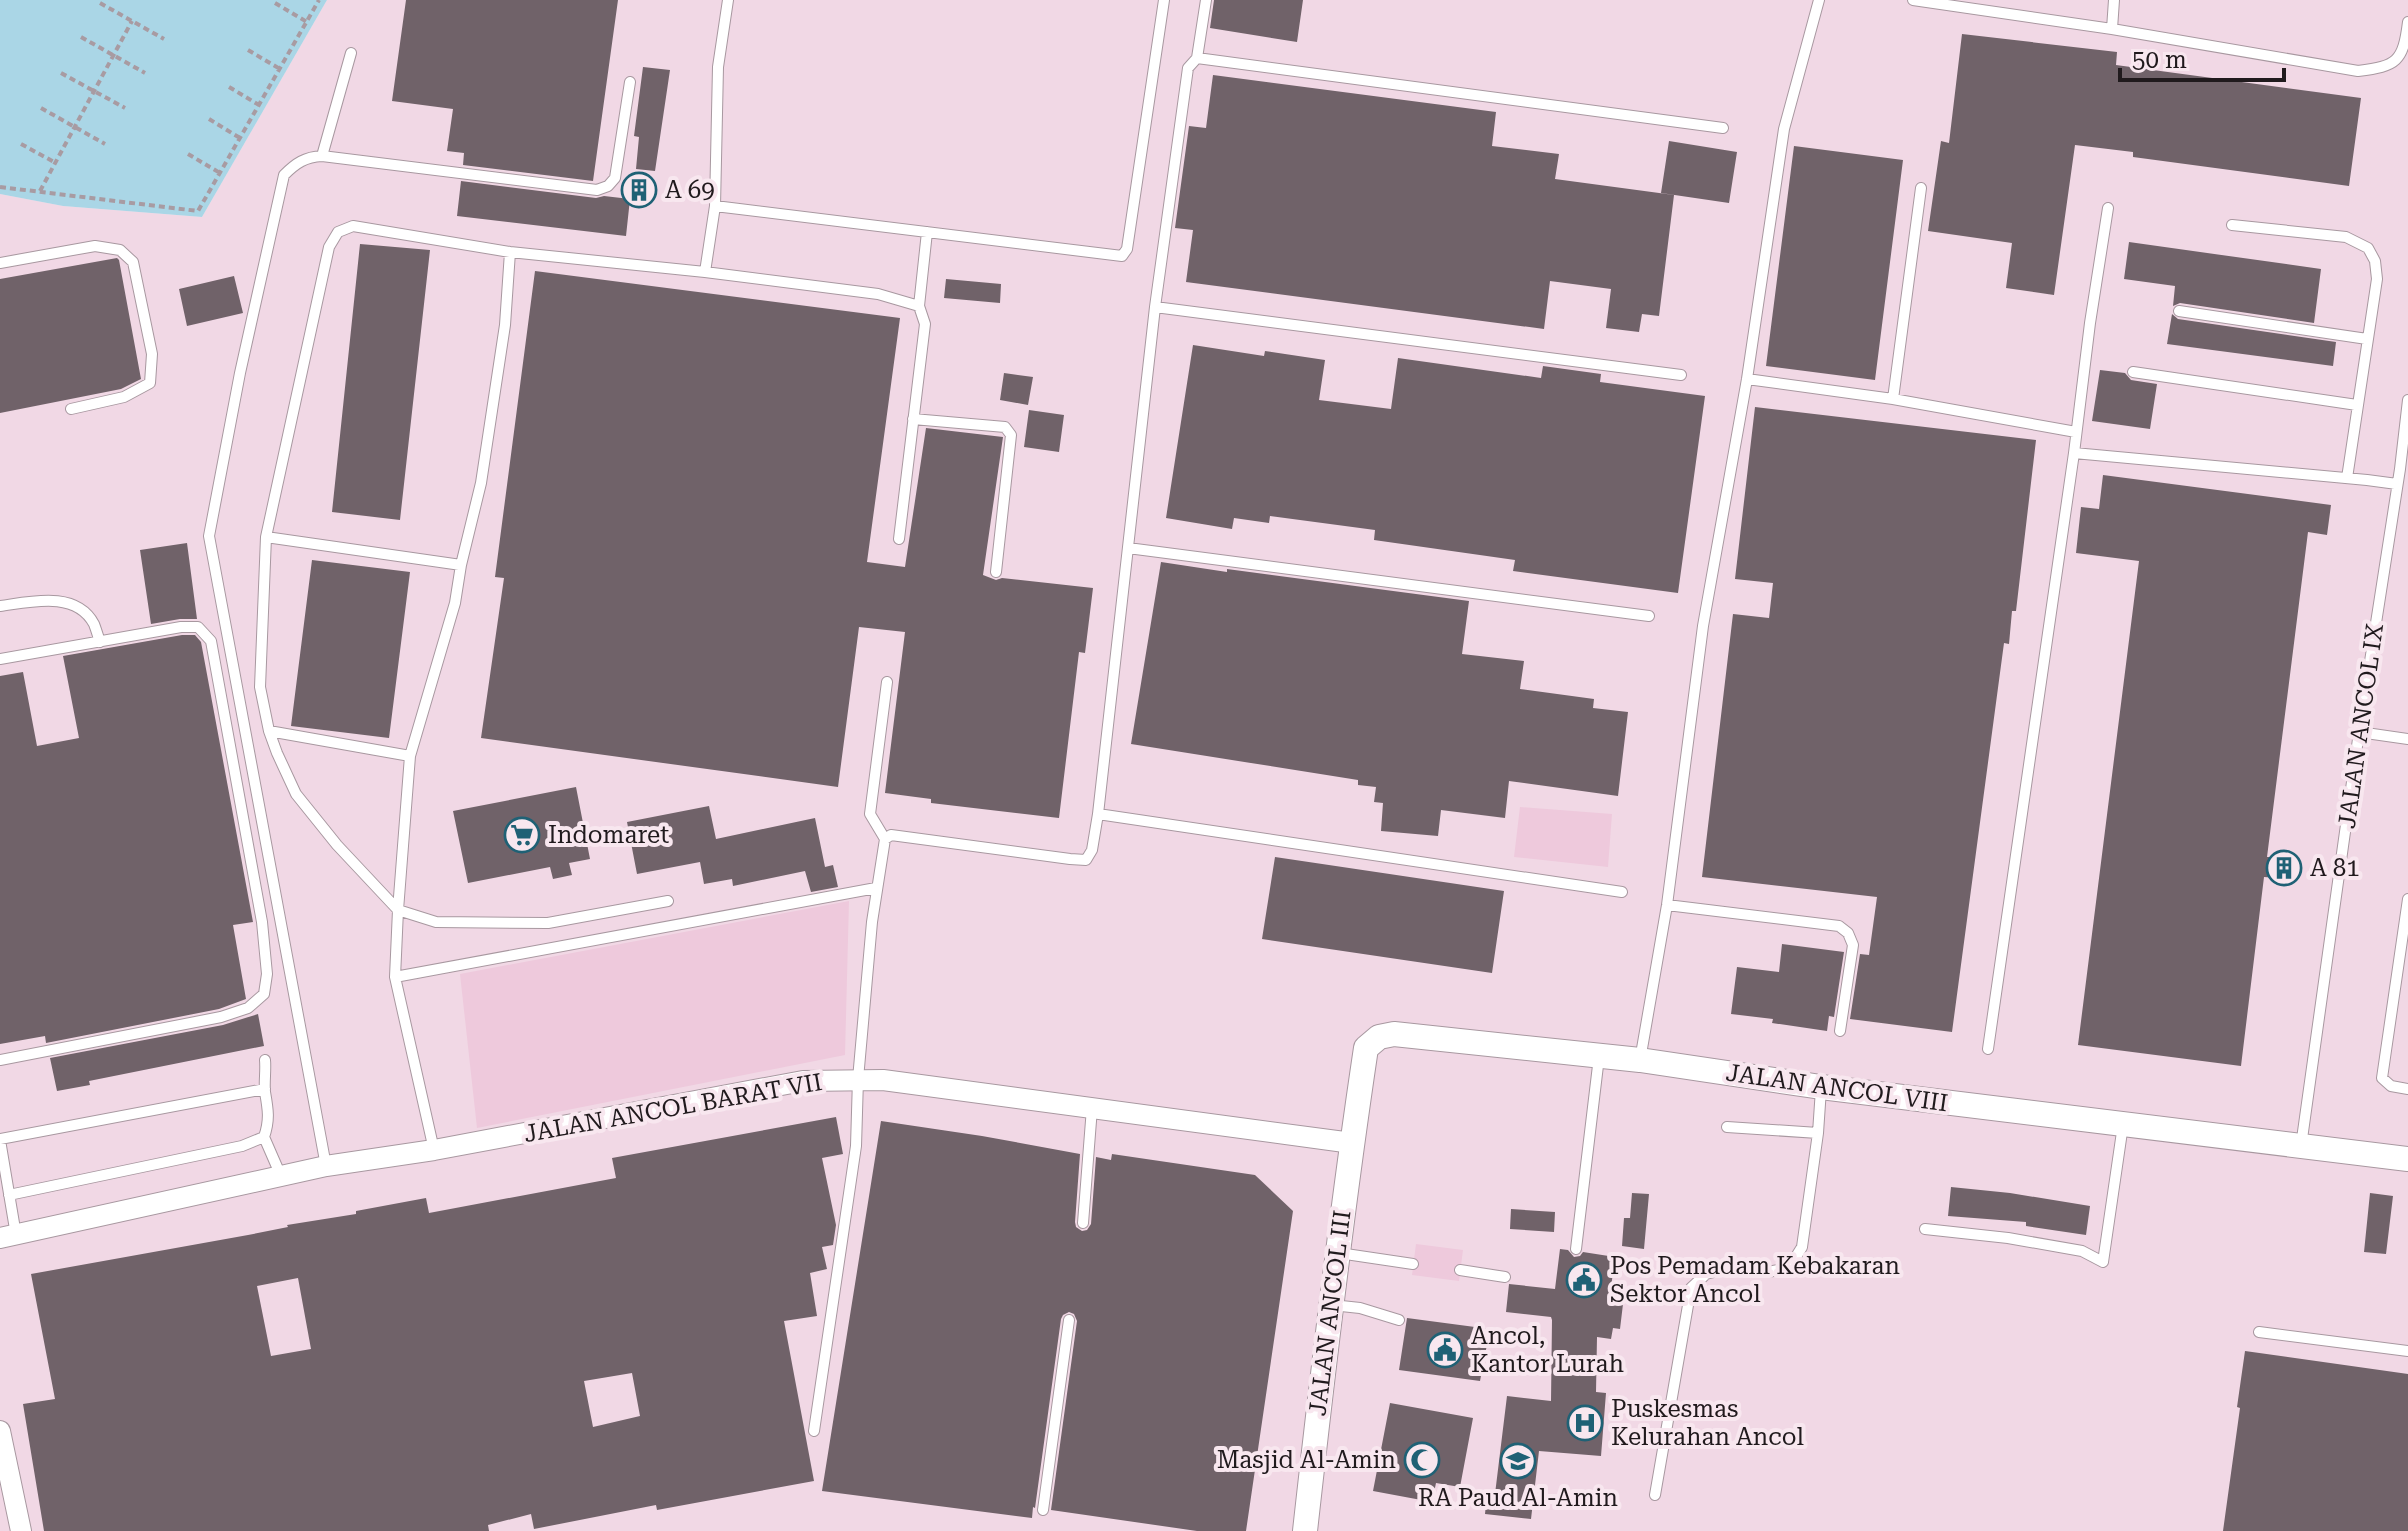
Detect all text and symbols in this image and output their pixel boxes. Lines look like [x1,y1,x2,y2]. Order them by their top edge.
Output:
scale bar [2120,32,2284,82]
text: 50 m [2132,46,2187,74]
building icon: A 69 [620,171,658,209]
place label: A 69 [665,176,715,204]
street label: JALAN ANCOL IX [2333,621,2389,830]
supermarket icon: Indomaret [503,816,541,854]
place label: Indomaret [548,821,669,849]
building icon: A 81 [2265,849,2303,887]
place label: A 81 [2310,854,2360,882]
street label: JALAN ANCOL VIII [1724,1059,1950,1117]
street label: JALAN ANCOL BARAT VII [522,1068,824,1148]
street label: JALAN ANCOL III [1303,1209,1357,1417]
place label: Pos Pemadam Kebakaran Sektor Ancol [1610,1252,1900,1308]
public building icon: Pos Pemadam Kebakaran Sektor Ancol [1565,1261,1603,1299]
place label: Ancol, Kantor Lurah [1471,1322,1624,1378]
public building icon: Ancol, Kantor Lurah [1426,1331,1464,1369]
place label: Puskesmas Kelurahan Ancol [1611,1395,1804,1451]
hospital icon: Puskesmas Kelurahan Ancol [1566,1404,1604,1442]
mosque icon: Masjid Al-Amin [1403,1441,1441,1479]
school or university icon: RA Paud Al-Amin [1499,1442,1537,1480]
place label: Masjid Al-Amin [1217,1446,1396,1474]
place label: RA Paud Al-Amin [1418,1484,1618,1512]

